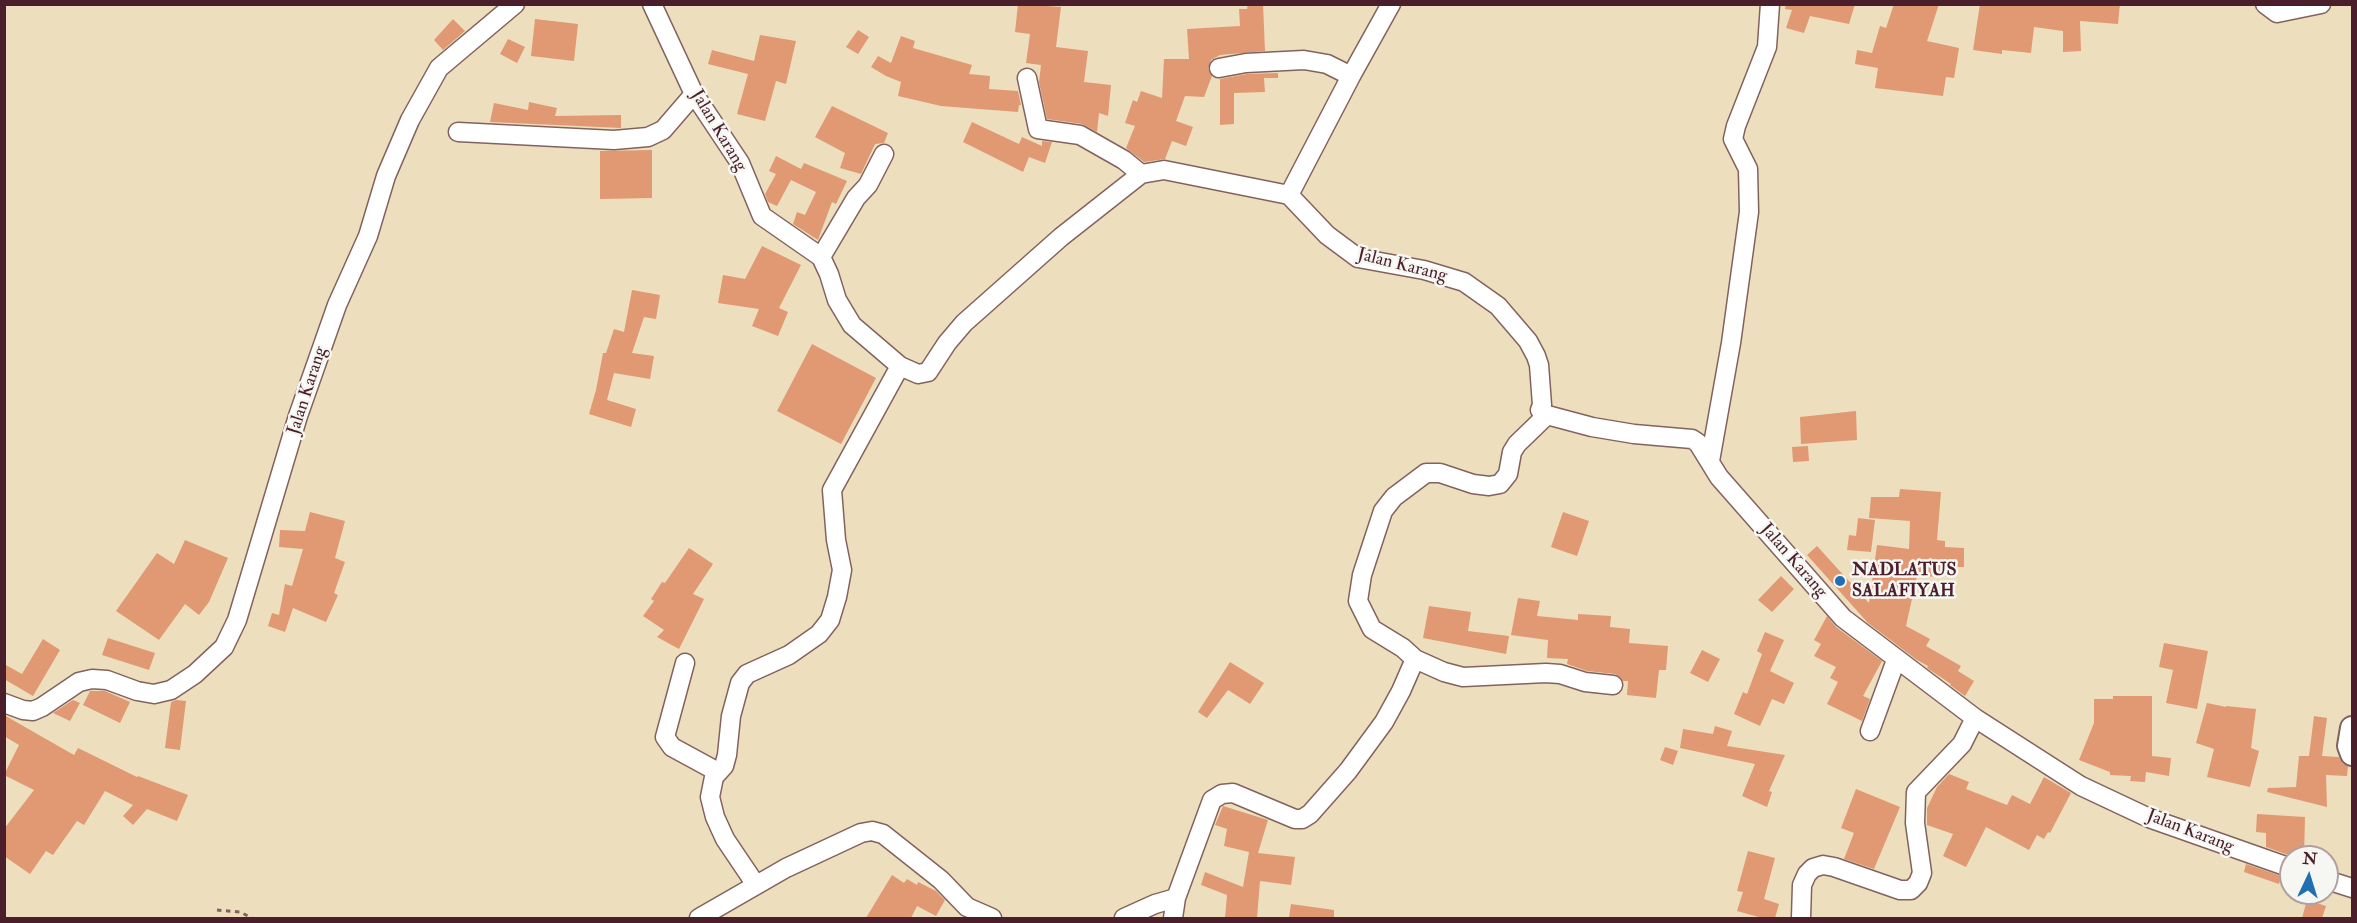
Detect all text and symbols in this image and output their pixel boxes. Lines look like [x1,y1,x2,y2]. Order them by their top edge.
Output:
street label: Jalan Karang [685,86,751,176]
street label: Jalan Karang [1355,244,1449,288]
street label: Jalan Karang [284,344,332,438]
street label: Jalan Karang [1755,519,1831,603]
place label: NADLATUS SALAFIYAH [1852,560,1956,602]
marker: NADLATUS SALAFIYAH [1833,574,1847,588]
street label: Jalan Karang [2143,806,2237,858]
north arrow [2279,845,2339,905]
text: N [2302,849,2318,870]

